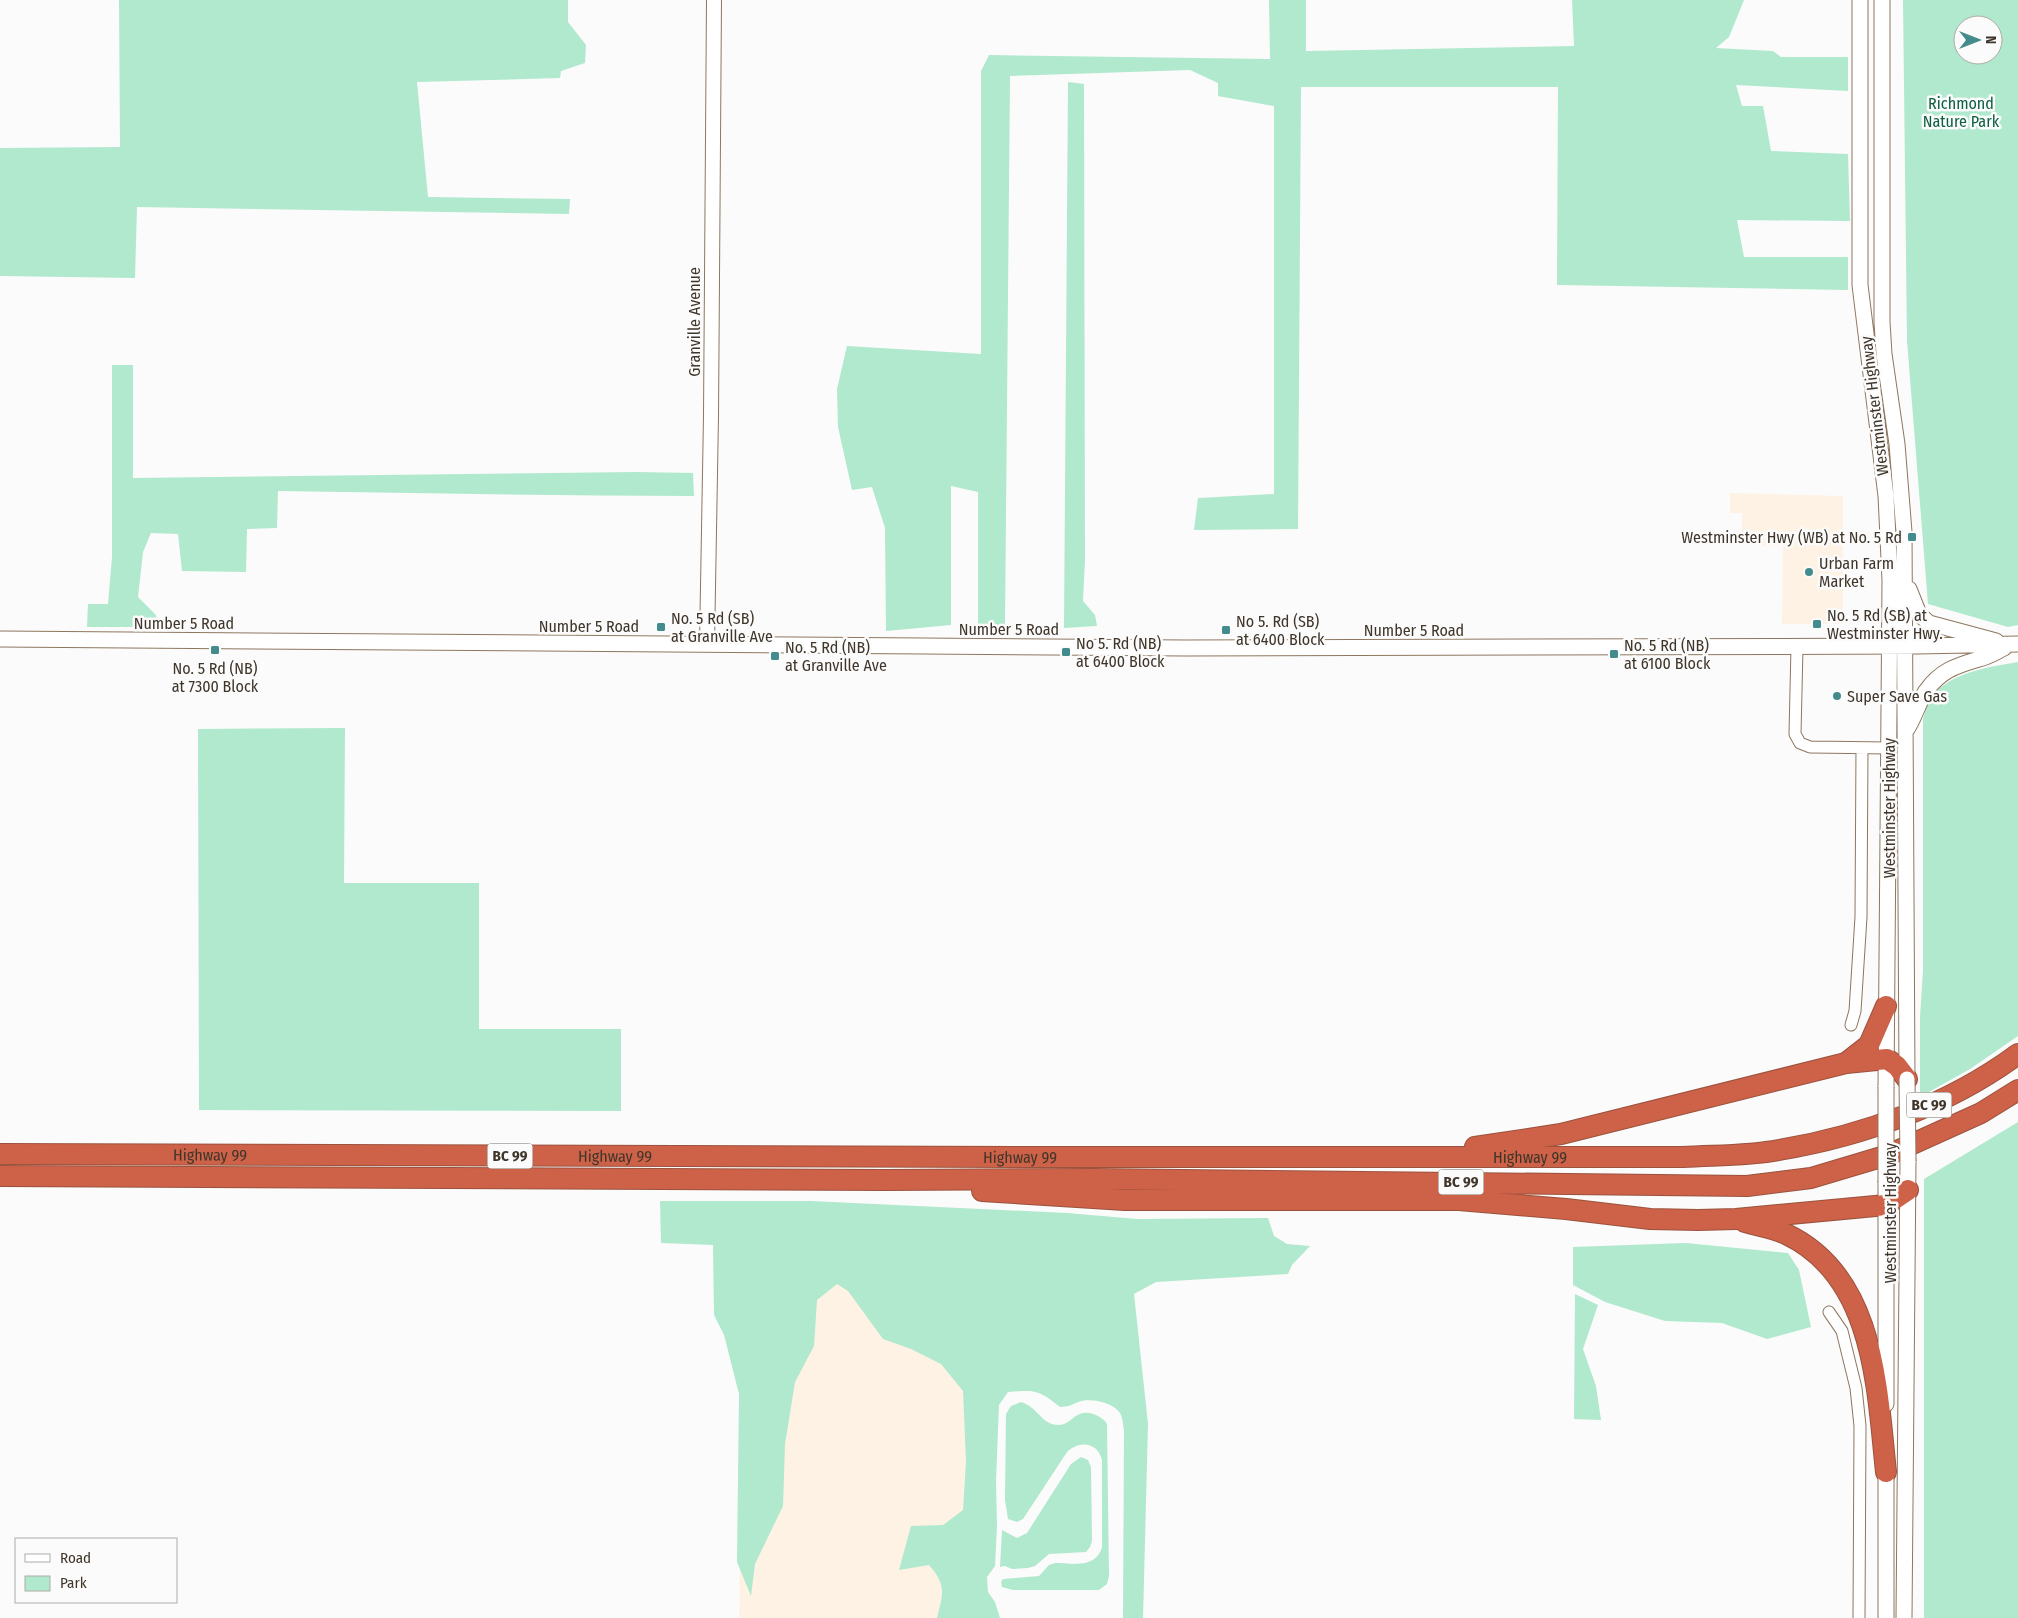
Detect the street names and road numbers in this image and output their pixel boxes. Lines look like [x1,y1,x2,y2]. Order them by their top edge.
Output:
street label: Granville Avenue [685,267,704,377]
street label: Westminster Highway [1856,334,1892,477]
street label: Number 5 Road [134,614,234,633]
street label: Number 5 Road [539,617,639,636]
street label: Number 5 Road [959,620,1059,639]
street label: Number 5 Road [1364,621,1464,640]
street label: Westminster Highway [1880,737,1899,878]
road number: BC 99 [1906,1092,1952,1118]
street label: Westminster Highway [1881,1142,1900,1283]
road number: BC 99 [488,1144,532,1168]
street label: Highway 99 [173,1146,247,1165]
street label: Highway 99 [578,1147,652,1166]
street label: Highway 99 [983,1148,1057,1167]
street label: Highway 99 [1493,1148,1567,1167]
road number: BC 99 [1438,1170,1484,1194]

